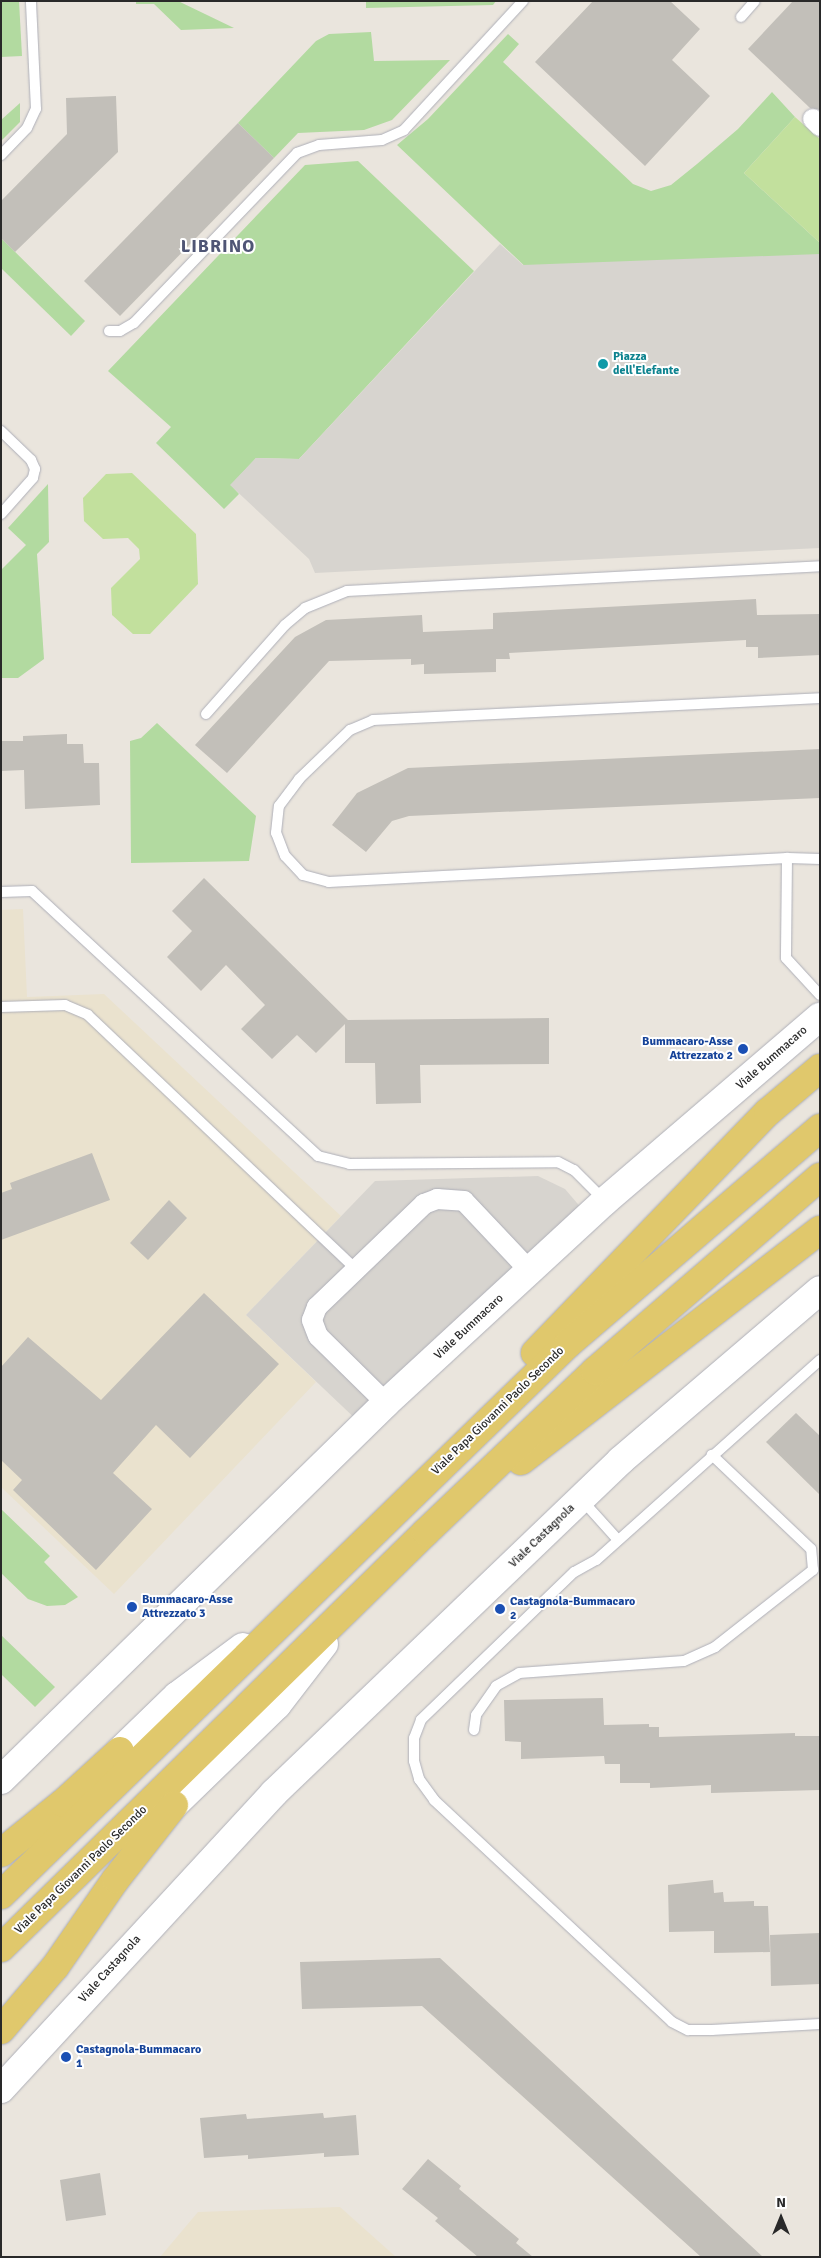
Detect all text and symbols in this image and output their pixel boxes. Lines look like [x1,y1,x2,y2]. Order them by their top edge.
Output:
district label: LIBRINO [180,235,256,257]
place label: Piazza dell'Elefante [613,350,679,378]
marker: Piazza dell'Elefante [597,358,609,370]
street label: Viale Bummacaro [734,1023,810,1093]
place label: Bummacaro-Asse Attrezzato 2 [642,1035,733,1063]
marker: Bummacaro-Asse Attrezzato 2 [737,1043,749,1055]
street label: Viale Bummacaro [431,1291,507,1363]
street label: Viale Papa Giovanni Paolo Secondo [429,1344,567,1478]
street label: Viale Castagnola [506,1501,578,1571]
place label: Bummacaro-Asse Attrezzato 3 [142,1593,233,1621]
place label: Castagnola-Bummacaro 2 [510,1595,635,1623]
marker: Bummacaro-Asse Attrezzato 3 [126,1601,138,1613]
marker: Castagnola-Bummacaro 2 [494,1603,506,1615]
street label: Viale Papa Giovanni Paolo Secondo [12,1803,150,1937]
street label: Viale Castagnola [76,1932,144,2006]
place label: Castagnola-Bummacaro 1 [76,2043,201,2071]
marker: Castagnola-Bummacaro 1 [60,2051,72,2063]
north arrow [756,2193,806,2243]
text: N [776,2194,786,2211]

